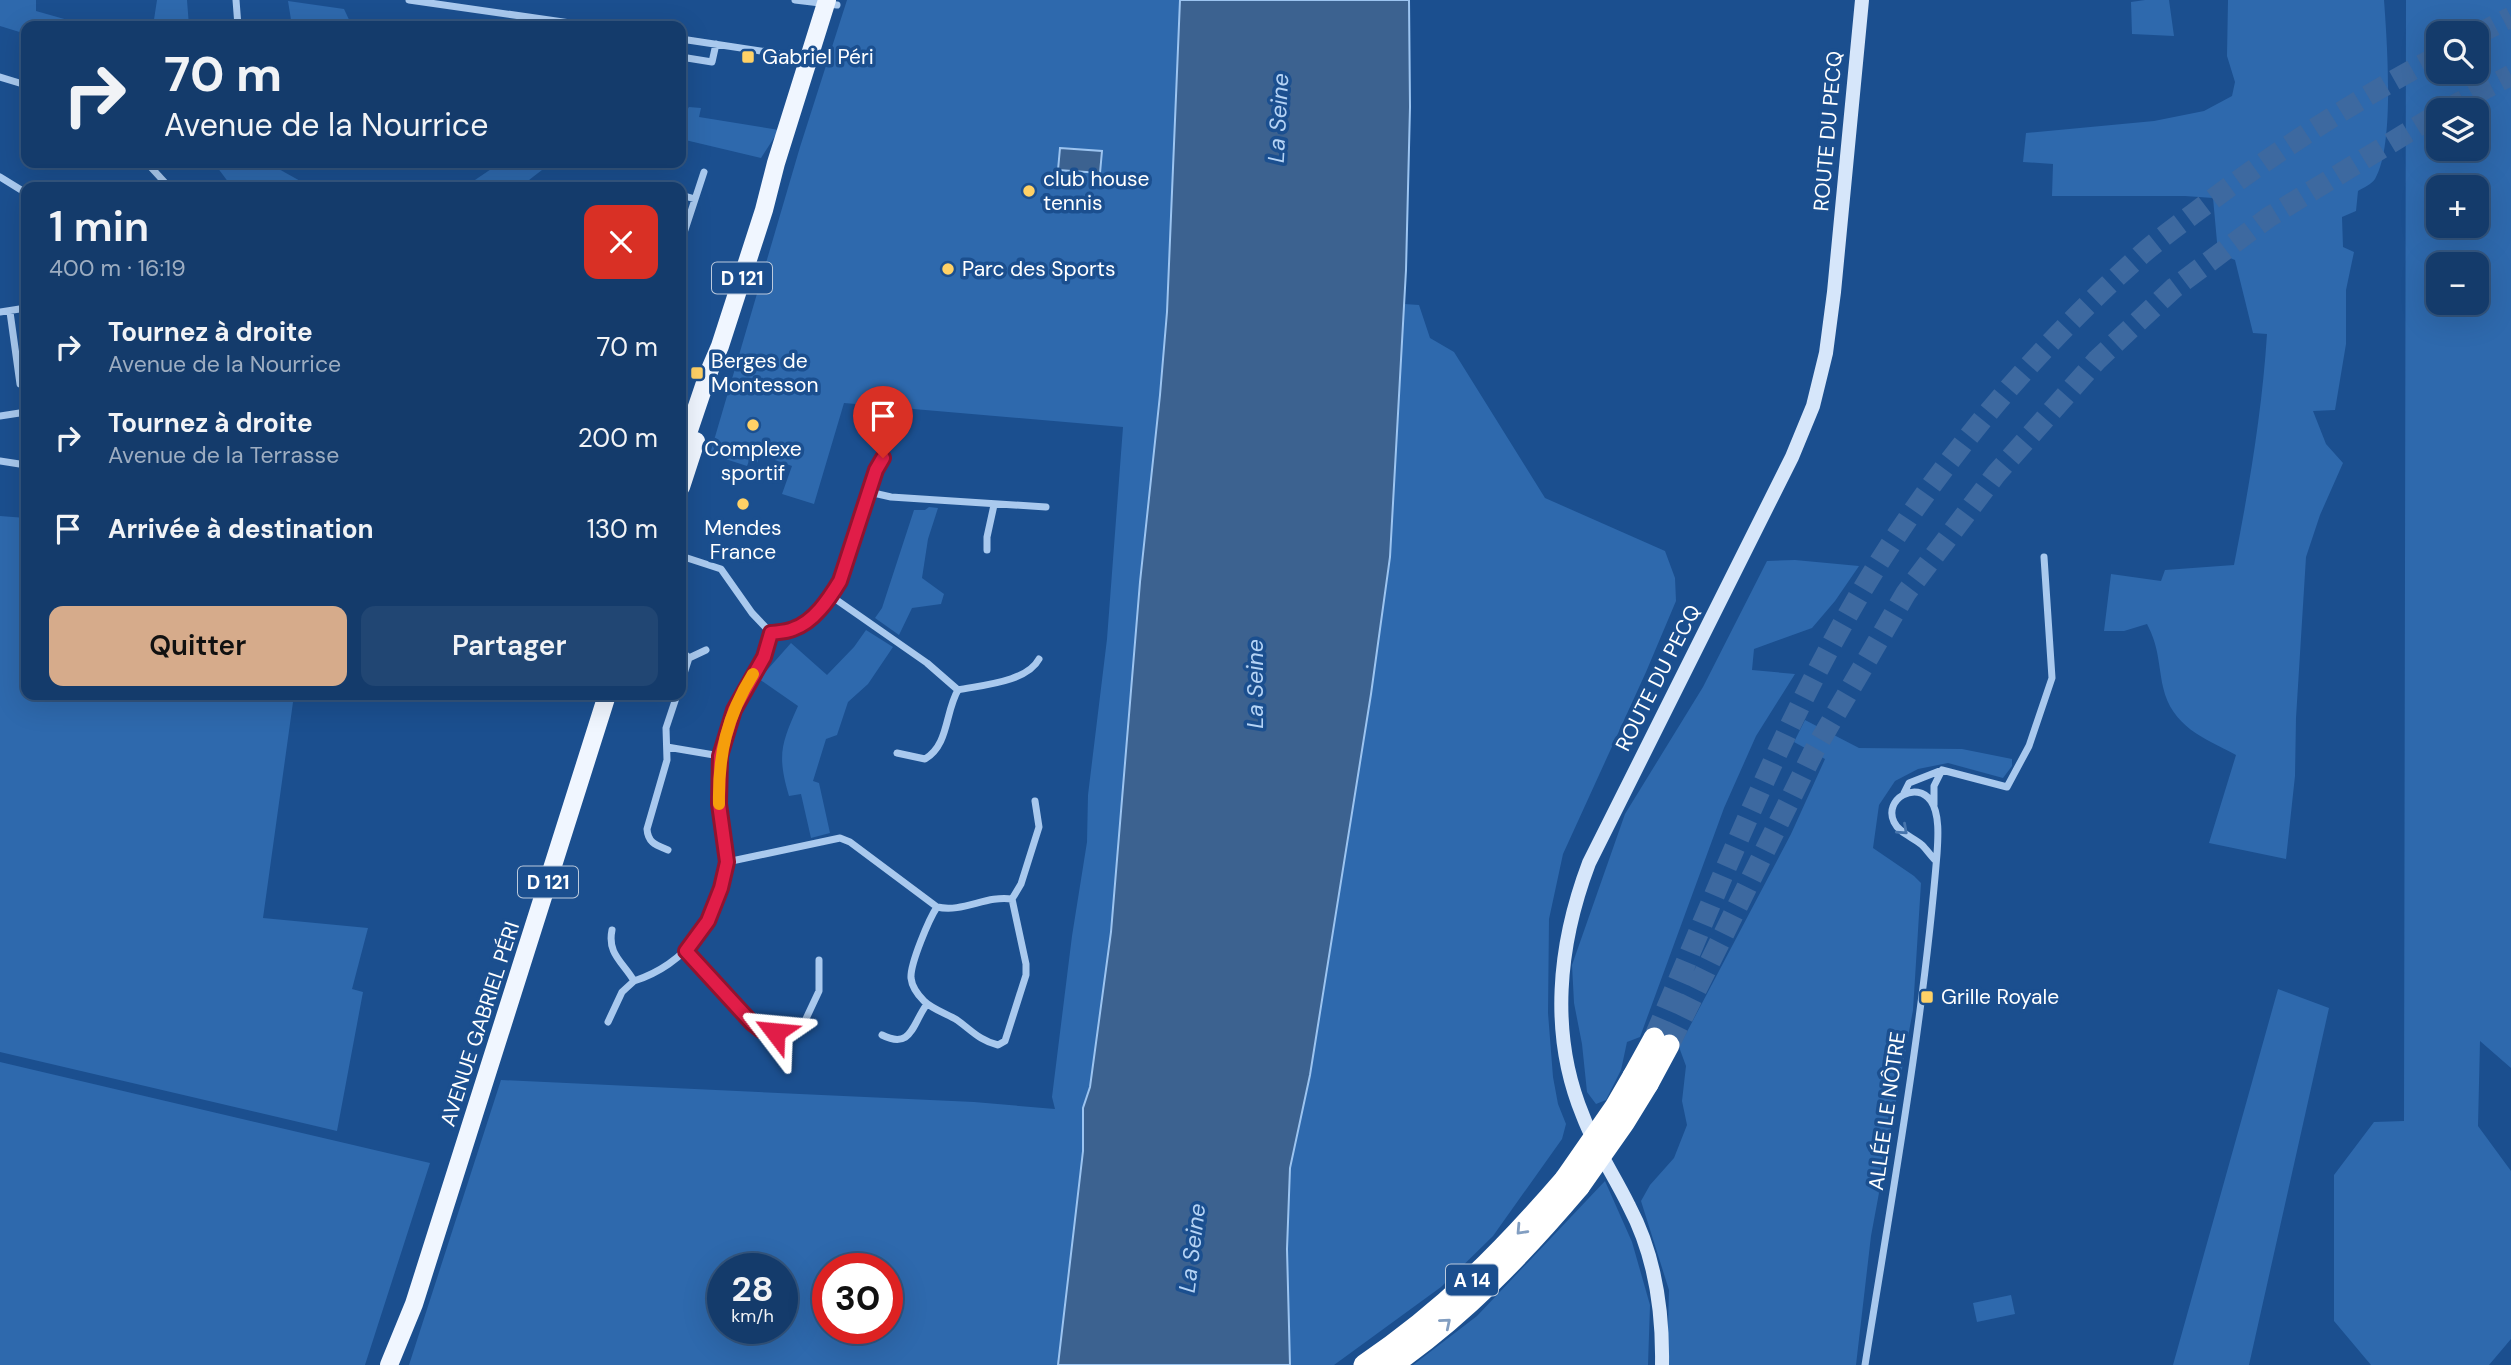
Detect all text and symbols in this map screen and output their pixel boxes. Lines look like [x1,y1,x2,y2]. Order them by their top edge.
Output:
map controls [2426,21,2489,315]
button: search [2426,21,2489,84]
text: 70 m [164,42,282,106]
place label: Gabriel Péri [762,43,874,71]
icon: right [49,49,140,140]
marker: Gabriel Péri [740,49,756,65]
street label: ROUTE DU PECQ [1807,50,1849,212]
water label: La Seine [1261,72,1295,164]
button: layers [2426,98,2489,161]
text: Avenue de la Nourrice [164,104,488,146]
place label: club house tennis [1043,165,1150,217]
button: + [2426,175,2489,238]
marker: club house tennis [1021,183,1037,199]
text: 1 min [49,199,149,254]
button: close [584,205,658,279]
button: − [2426,252,2489,315]
text: 400 m · 16:19 [49,253,186,283]
place label: Parc des Sports [962,255,1116,283]
marker: Parc des Sports [940,261,956,277]
road number: D 121 [712,262,772,294]
text: Tournez à droite [108,315,313,349]
icon: right [49,328,87,366]
text: 70 m [597,330,658,364]
place label: Berges de Montesson [711,347,819,399]
text: Avenue de la Nourrice [108,349,341,379]
marker: Berges de Montesson [689,365,705,381]
pin [853,386,913,458]
icon: arrive [864,397,902,435]
text: Tournez à droite [108,406,313,440]
marker: Complexe sportif [745,417,761,433]
icon: right [49,419,87,457]
text: 200 m [578,421,658,455]
place label: Complexe sportif [704,435,802,487]
text: Avenue de la Terrasse [108,440,339,470]
marker: Mendes France [735,496,751,512]
icon: arrive [49,510,87,548]
text: Arrivée à destination [108,512,374,546]
text: 130 m [587,512,658,546]
place label: Mendes France [704,514,782,566]
street label: ROUTE DU PECQ [1609,600,1707,756]
button: Quitter [49,606,347,686]
button: Partager [361,606,658,686]
water label: La Seine [1240,639,1270,729]
one-way arrow [1895,822,1908,834]
road number: D 121 [518,866,578,898]
street label: AVENUE GABRIEL PÉRI [434,918,526,1130]
place label: Grille Royale [1941,983,2059,1011]
marker: Grille Royale [1919,989,1935,1005]
position arrow [738,995,812,1069]
street label: ALLÉE LE NÔTRE [1862,1030,1912,1192]
water label: La Seine [1172,1202,1212,1294]
one-way arrow [1516,1222,1529,1235]
speed limit sign: 30 [812,1253,903,1344]
road number: A 14 [1446,1264,1498,1296]
text: 28 [731,1266,774,1312]
text: km/h [731,1304,774,1328]
one-way arrow [1439,1319,1451,1332]

